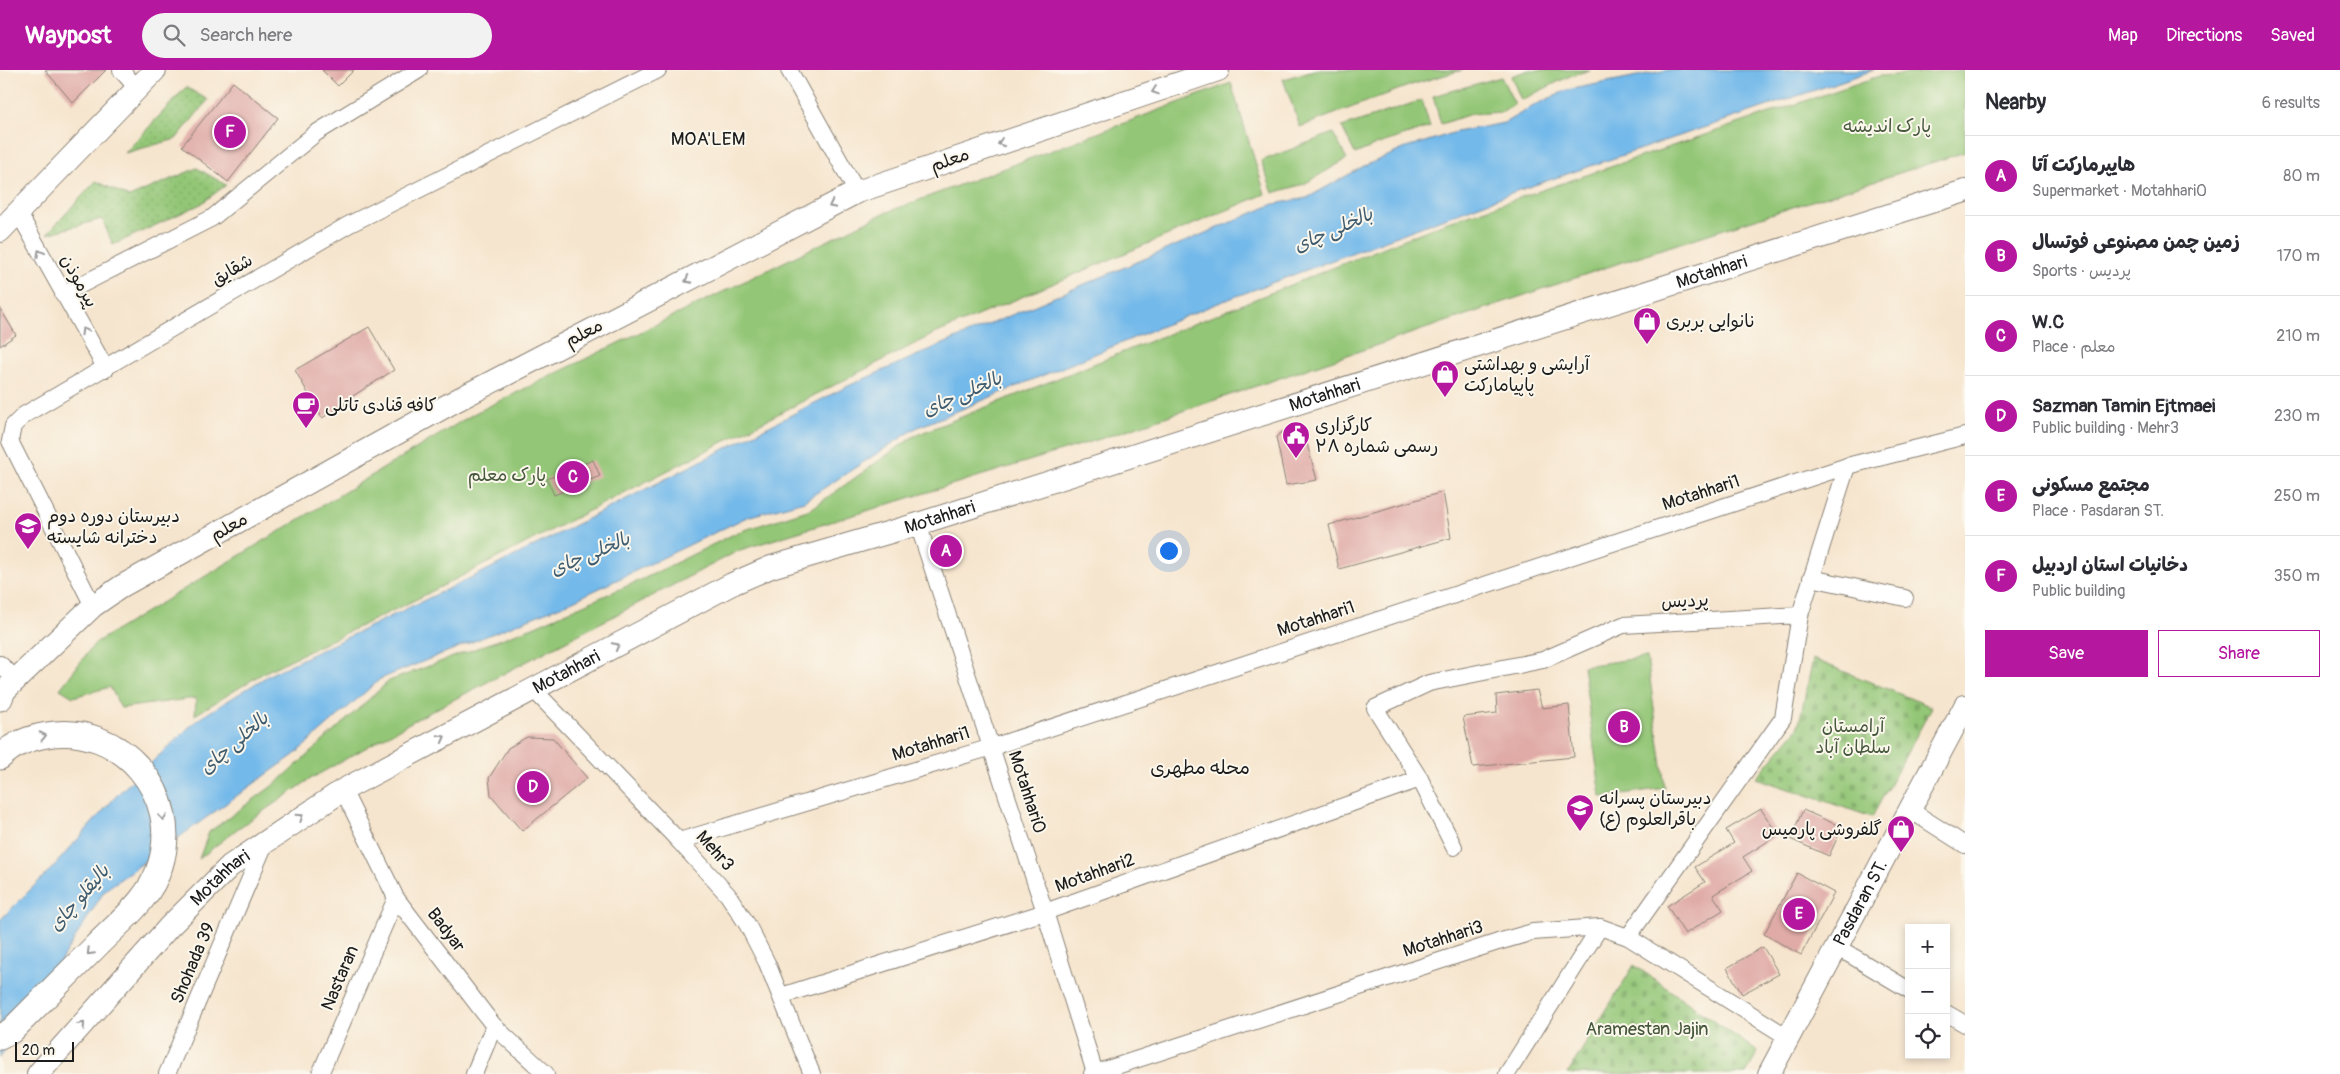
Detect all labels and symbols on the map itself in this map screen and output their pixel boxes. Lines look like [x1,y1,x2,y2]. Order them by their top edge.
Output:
one-way arrow [1151,85,1160,95]
pin: F [214,113,246,151]
park label: پارک اندیشه [1843,115,1931,138]
district label: MOA'LEM [671,127,745,151]
one-way arrow [997,137,1006,147]
street label: معلم [928,143,973,179]
one-way arrow [829,199,838,209]
water label: بالخلی چای [1290,202,1377,258]
one-way arrow [37,249,47,258]
street label: شقایق [207,249,257,291]
street label: پیرموذن [55,250,103,312]
street label: Motahhari [1673,250,1750,294]
one-way arrow [684,274,693,284]
shop icon: نانوایی بربری [1632,306,1662,345]
place label: نانوایی بربری [1666,310,1755,333]
street label: معلم [561,314,608,354]
one-way arrow [81,328,91,337]
place label: آرایشی و بهداشتی پاپیامارکت [1464,353,1591,397]
shop icon: آرایشی و بهداشتی پاپیامارکت [1430,359,1460,398]
water label: بالخلی چای [919,366,1006,422]
street label: Motahhari [1286,373,1363,417]
cafe icon: کافه قنادی تاتلی [291,390,321,429]
place label: کافه قنادی تاتلی [325,394,437,417]
place label: کارگزاری رسمی شماره ۲۸ [1315,414,1438,458]
public building icon: کارگزاری رسمی شماره ۲۸ [1281,420,1311,459]
pin: C [557,458,589,496]
park label: پارک معلم [468,464,546,489]
street label: Motahhari1 [1659,470,1743,516]
street label: Motahhari [901,495,978,539]
place label: دبیرستان دوره دوم دخترانه شایسته [47,505,180,549]
street label: معلم [206,507,253,548]
school or university icon: دبیرستان دوره دوم دخترانه شایسته [13,511,43,550]
water label: بالخلی چای [547,526,634,582]
pin: A [930,532,962,570]
your location [1156,538,1182,564]
street label: پردیس [1661,588,1709,614]
street label: Motahhari1 [1274,596,1358,642]
one-way arrow [611,642,620,652]
street label: Motahhari [529,644,604,699]
water label: بالخلی چای [194,706,274,780]
pin: B [1608,708,1640,746]
park label: آرامستان سلطان آباد [1815,715,1891,759]
street label: Motahhari1 [889,721,973,767]
one-way arrow [39,731,47,742]
one-way arrow [437,734,446,744]
street label: Motahhari0 [1003,748,1051,836]
district label: محله مطهری [1150,756,1250,780]
pin: D [517,768,549,806]
place label: دبیرستان پسرانه باقرالعلوم (ع) [1599,787,1712,833]
school or university icon: دبیرستان پسرانه باقرالعلوم (ع) [1565,793,1595,832]
one-way arrow [158,812,168,821]
one-way arrow [294,814,304,823]
shop icon: گلفروشی پارمیس [1886,814,1916,853]
place label: گلفروشی پارمیس [1762,818,1882,841]
street label: Mehr3 [691,826,739,876]
street label: Motahhari [185,844,254,911]
street label: Motahhari2 [1052,848,1138,898]
street label: Pasdaran ST. [1828,856,1893,950]
water label: بالیقلو چای [43,859,115,937]
pin: E [1783,895,1815,933]
street label: Badyar [422,903,471,957]
street label: Motahhari3 [1400,915,1486,963]
street label: Shohada 39 [166,919,220,1007]
street label: Nastaran [316,942,364,1014]
one-way arrow [87,946,96,955]
park label: Aramestan Jajin [1586,1018,1708,1041]
one-way arrow [76,1021,85,1030]
scale bar [15,1039,74,1062]

